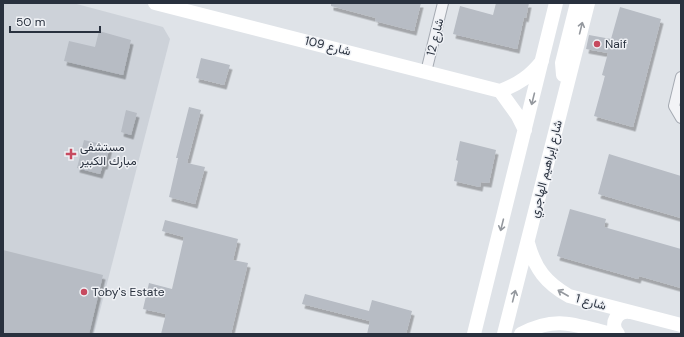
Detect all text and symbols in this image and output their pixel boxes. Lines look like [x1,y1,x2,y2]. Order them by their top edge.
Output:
scale bar [10,8,100,34]
text: 50 m [16,14,45,30]
street label: شارع 12 [423,17,448,58]
one-way arrow [578,22,586,35]
street label: شارع 109 [303,33,353,60]
place label: Naif [605,36,627,52]
marker: Naif [592,39,602,49]
one-way arrow [529,92,537,105]
street label: شارع إبراهيم الهاجري [526,118,568,220]
place label: مستشفى مبارك الكبير [79,139,137,169]
marker: مستشفى مبارك الكبير [65,148,77,160]
one-way arrow [497,218,505,231]
place label: Toby's Estate [92,284,165,300]
marker: Toby's Estate [79,287,89,297]
one-way arrow [557,288,569,296]
one-way arrow [511,290,518,303]
street label: شارع 1 [574,290,608,315]

